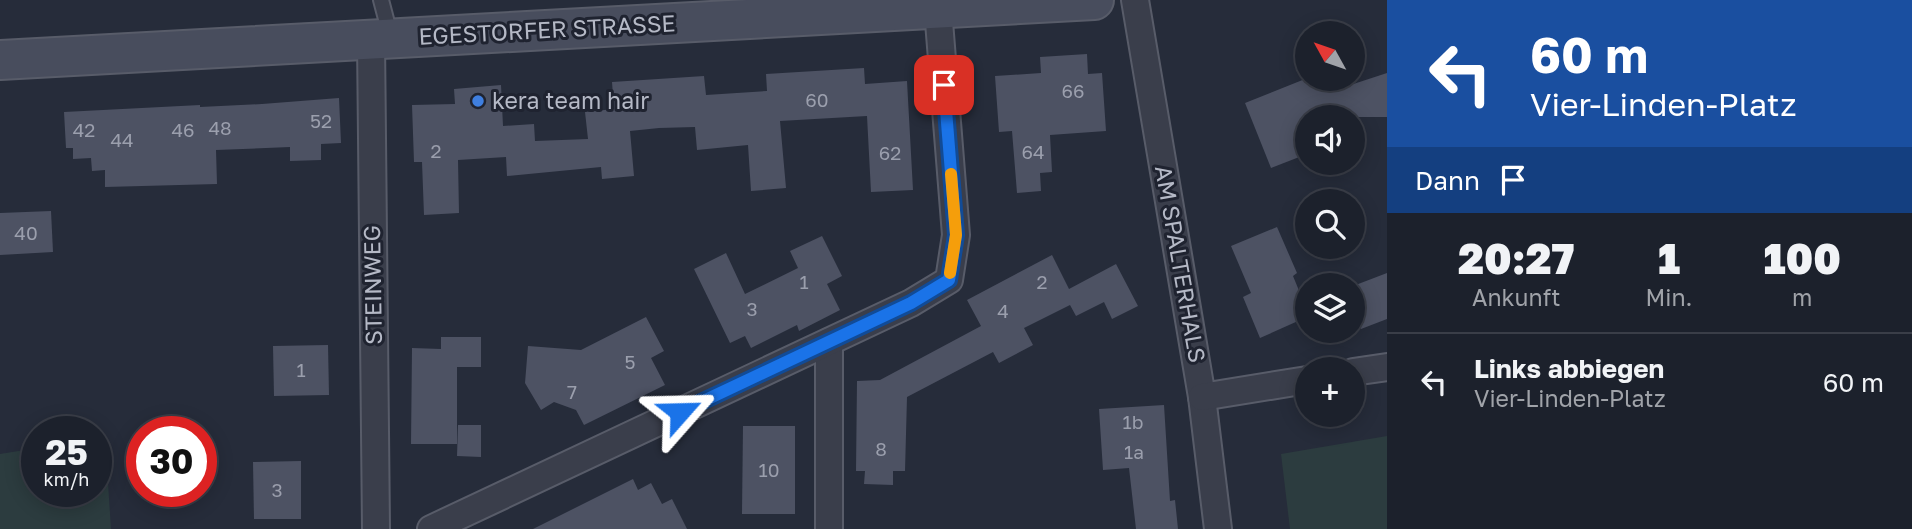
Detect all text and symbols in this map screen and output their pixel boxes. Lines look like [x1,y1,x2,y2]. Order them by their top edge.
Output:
street label: EGESTORFER STRASSE [418,8,676,50]
north arrow [1295,21,1365,91]
map controls [1295,21,1365,427]
text: 60 m [1530,25,1648,84]
icon: left [1415,28,1506,119]
pin [914,55,974,115]
icon: arrive [925,66,963,104]
house number: 66 [1062,79,1085,102]
text: Vier-Linden-Platz [1530,85,1797,123]
place label: kera team hair [492,86,649,114]
house number: 60 [805,88,829,111]
marker: kera team hair [470,93,486,109]
button: sound [1295,105,1365,175]
house number: 52 [310,109,332,132]
house number: 48 [208,116,232,139]
house number: 42 [73,118,95,141]
house number: 46 [171,118,195,141]
house number: 44 [110,128,134,151]
house number: 2 [430,139,442,162]
house number: 64 [1021,140,1045,163]
house number: 62 [879,141,901,164]
icon: arrive [1494,161,1532,199]
street label: AM SPALTERHALS [1150,163,1212,365]
text: Dann [1415,165,1480,196]
button: search [1295,189,1365,259]
house number: 40 [14,221,38,244]
street label: STEINWEG [357,225,387,345]
text: 20:27 [1458,233,1575,283]
text: 1 [1658,233,1680,283]
text: 100 [1763,233,1841,283]
house number: 1 [799,270,809,293]
house number: 2 [1036,270,1048,293]
button: layers [1295,273,1365,343]
text: Ankunft [1472,283,1560,311]
text: Min. [1645,283,1692,311]
text: m [1792,283,1812,311]
house number: 3 [746,297,758,320]
house number: 4 [997,299,1009,322]
house number: 5 [624,350,636,373]
text: Links abbiegen [1474,353,1664,384]
button: + [1295,357,1365,427]
house number: 1 [296,358,306,381]
icon: left [1415,363,1453,401]
text: 60 m [1823,367,1884,398]
position arrow [643,375,717,449]
house number: 7 [567,380,577,403]
text: Vier-Linden-Platz [1474,384,1666,412]
house number: 1b [1123,410,1143,433]
speed limit sign: 30 [126,416,217,507]
text: 25 [45,431,88,473]
house number: 8 [875,437,887,460]
house number: 1a [1124,440,1144,463]
house number: 10 [759,458,780,481]
text: km/h [44,468,89,490]
house number: 3 [271,478,283,501]

